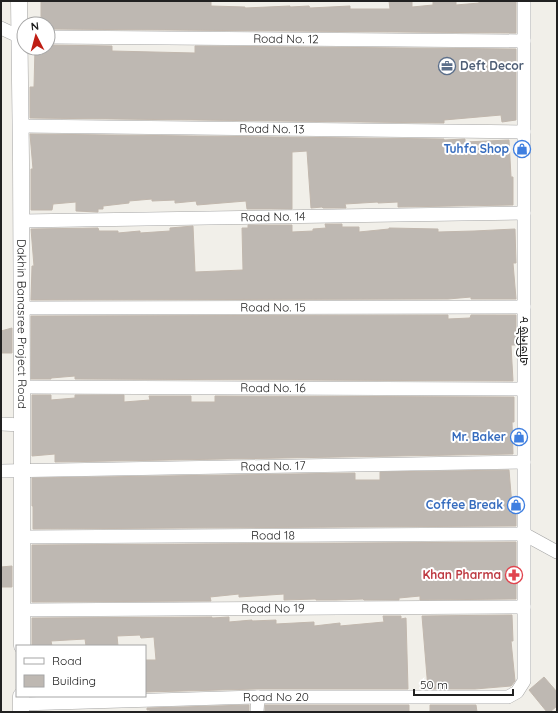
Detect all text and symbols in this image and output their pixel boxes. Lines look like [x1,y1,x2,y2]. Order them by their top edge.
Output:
north arrow [16,16,56,56]
text: N [30,19,40,33]
street label: Road No. 12 [253,31,319,46]
office icon: Deft Decor [437,56,457,76]
place label: Deft Decor [460,58,524,73]
street label: Road No. 13 [239,121,305,136]
shop icon: Tuhfa Shop [512,139,532,159]
place label: Tuhfa Shop [443,141,509,156]
street label: Road No. 14 [240,208,306,225]
street label: Dakhin Banasree Project Road [14,239,30,409]
street label: Road No. 15 [240,299,306,315]
street label: এভিনিউ ৮ [516,316,531,366]
street label: Road No. 16 [240,380,306,395]
shop icon: Mr. Baker [509,427,529,447]
place label: Mr. Baker [452,429,506,444]
street label: Road No. 17 [240,458,306,474]
shop icon: Coffee Break [506,495,526,515]
place label: Coffee Break [426,497,503,512]
street label: Road 18 [251,527,295,543]
pharmacy icon: Khan Pharma [504,565,524,585]
place label: Khan Pharma [422,567,501,582]
street label: Road No 19 [241,600,305,616]
legend [16,645,146,697]
text: Road [52,653,82,668]
scale bar [414,671,513,697]
text: Building [52,673,96,688]
text: 50 m [420,677,448,692]
street label: Road No 20 [243,689,309,704]

